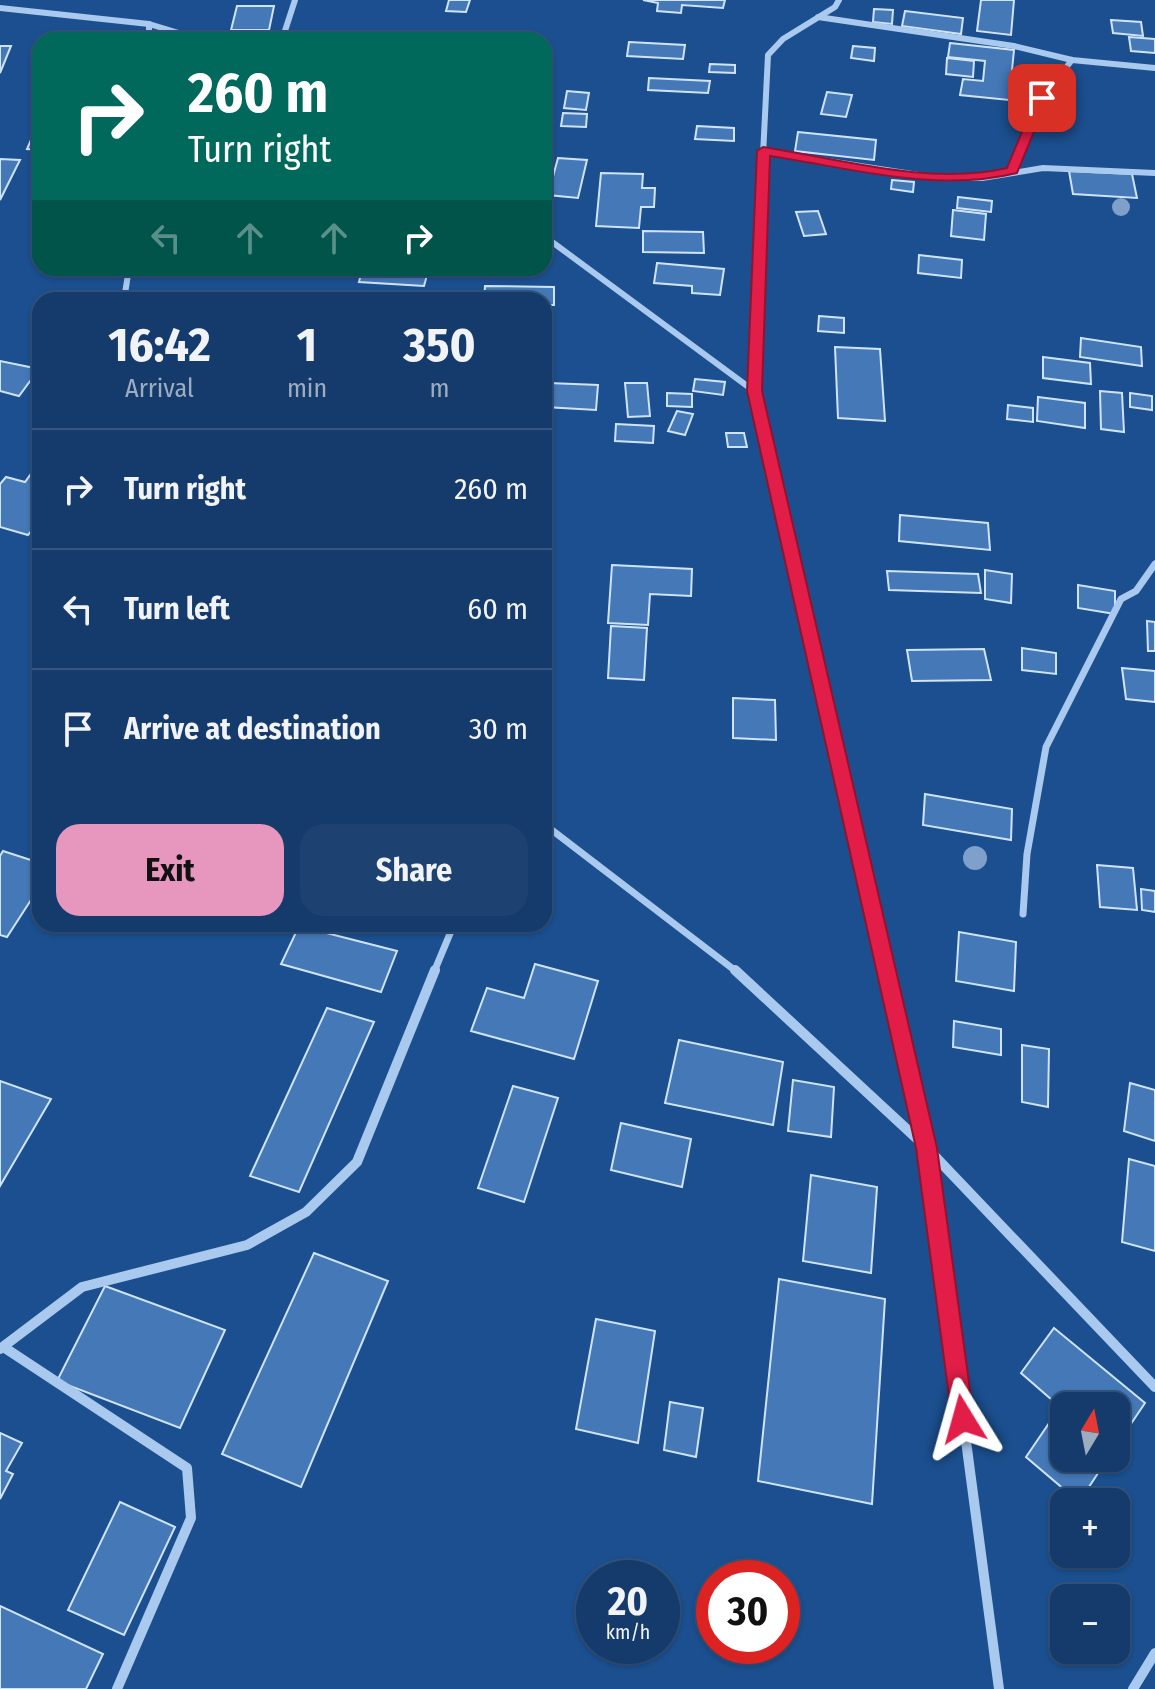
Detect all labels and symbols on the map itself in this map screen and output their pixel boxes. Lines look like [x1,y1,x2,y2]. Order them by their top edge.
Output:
pin [1008,64,1076,132]
position arrow [921,1377,1005,1461]
north arrow [1050,1392,1130,1472]
speed limit sign: 30 [696,1560,800,1664]

